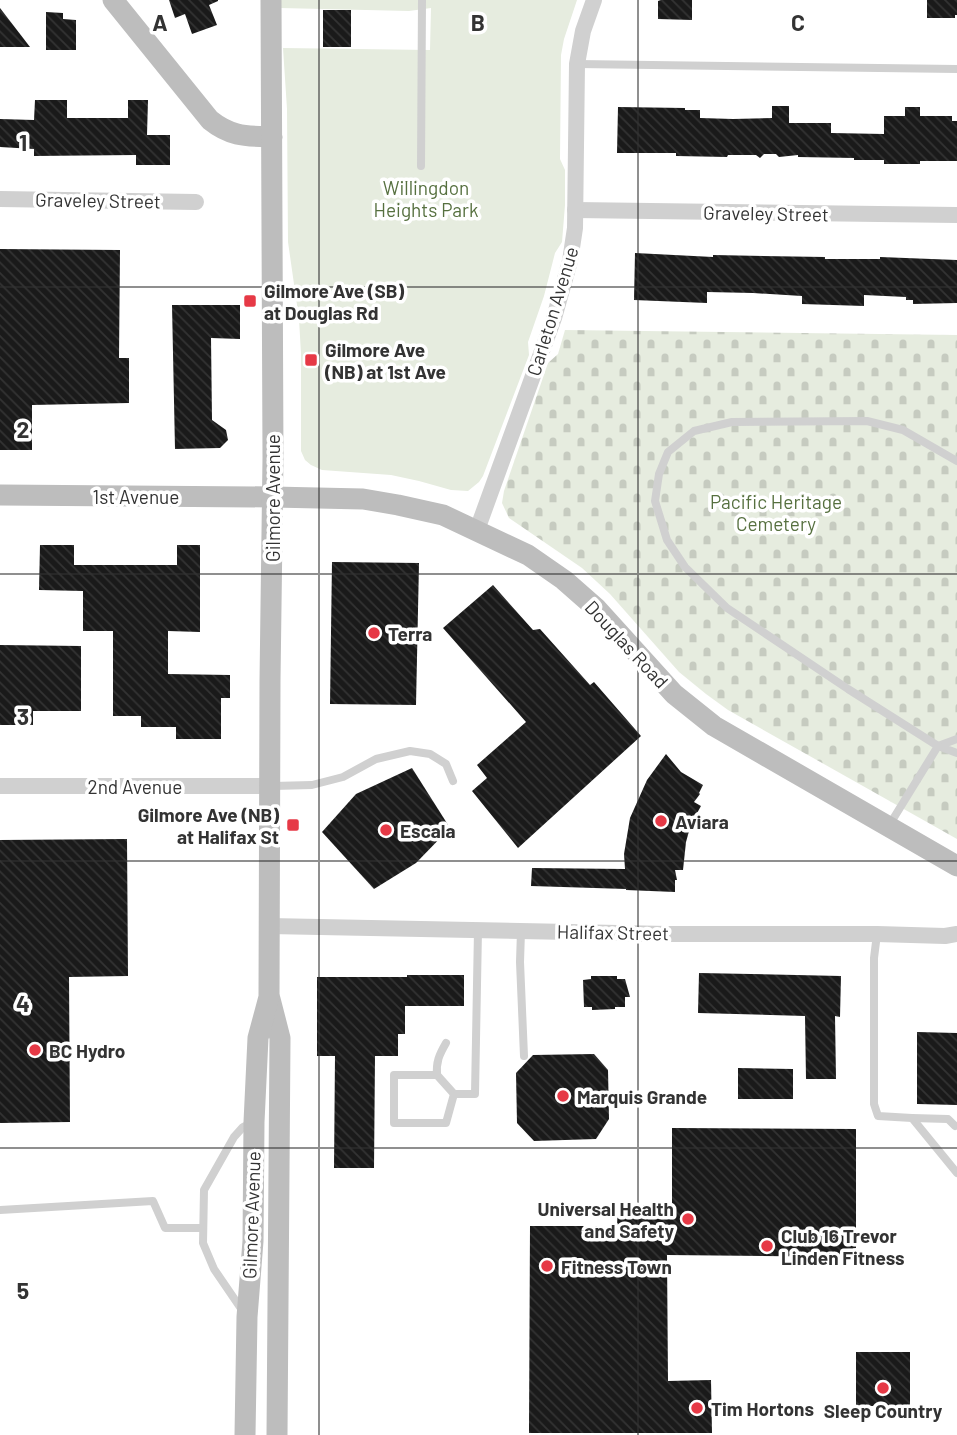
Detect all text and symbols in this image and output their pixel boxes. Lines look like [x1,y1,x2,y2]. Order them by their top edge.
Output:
text: A [152,8,168,36]
text: B [471,8,485,36]
text: C [791,8,805,36]
text: 1 [19,128,27,156]
park label: Willingdon Heights Park [374,176,479,221]
street label: Graveley Street [35,187,161,213]
street label: Graveley Street [703,200,829,226]
street label: Carleton Avenue [521,244,583,378]
place label: Gilmore Ave (SB) at Douglas Rd [264,279,405,324]
marker: Gilmore Ave (SB) at Douglas Rd [242,293,258,309]
place label: Gilmore Ave (NB) at 1st Ave [324,338,446,383]
marker: Gilmore Ave (NB) at 1st Ave [303,352,319,368]
text: 2 [17,415,29,443]
street label: Gilmore Avenue [261,434,284,562]
street label: 1st Avenue [93,485,179,508]
park label: Pacific Heritage Cemetery [710,490,842,535]
street label: Douglas Road [581,595,673,693]
place label: Terra [388,622,432,645]
marker: Terra [366,625,382,641]
text: 3 [17,702,29,730]
street label: 2nd Avenue [88,775,182,798]
place label: Gilmore Ave (NB) at Halifax St [138,803,279,848]
place label: Aviara [675,810,729,833]
marker: Aviara [653,813,669,829]
marker: Gilmore Ave (NB) at Halifax St [285,817,301,833]
place label: Escala [400,819,456,842]
marker: Escala [378,822,394,838]
street label: Halifax Street [557,920,669,944]
text: 4 [16,989,30,1017]
place label: BC Hydro [49,1039,125,1062]
marker: BC Hydro [27,1042,43,1058]
place label: Marquis Grande [577,1085,707,1108]
marker: Marquis Grande [555,1088,571,1104]
street label: Gilmore Avenue [237,1151,265,1279]
place label: Universal Health and Safety [538,1197,674,1242]
marker: Universal Health and Safety [680,1211,696,1227]
place label: Club 16 Trevor Linden Fitness [781,1224,905,1269]
marker: Club 16 Trevor Linden Fitness [759,1238,775,1254]
place label: Fitness Town [561,1255,672,1278]
marker: Fitness Town [539,1258,555,1274]
text: 5 [17,1276,29,1304]
marker: Sleep Country [875,1380,891,1396]
place label: Tim Hortons [711,1397,814,1420]
place label: Sleep Country [824,1399,943,1422]
marker: Tim Hortons [689,1400,705,1416]

